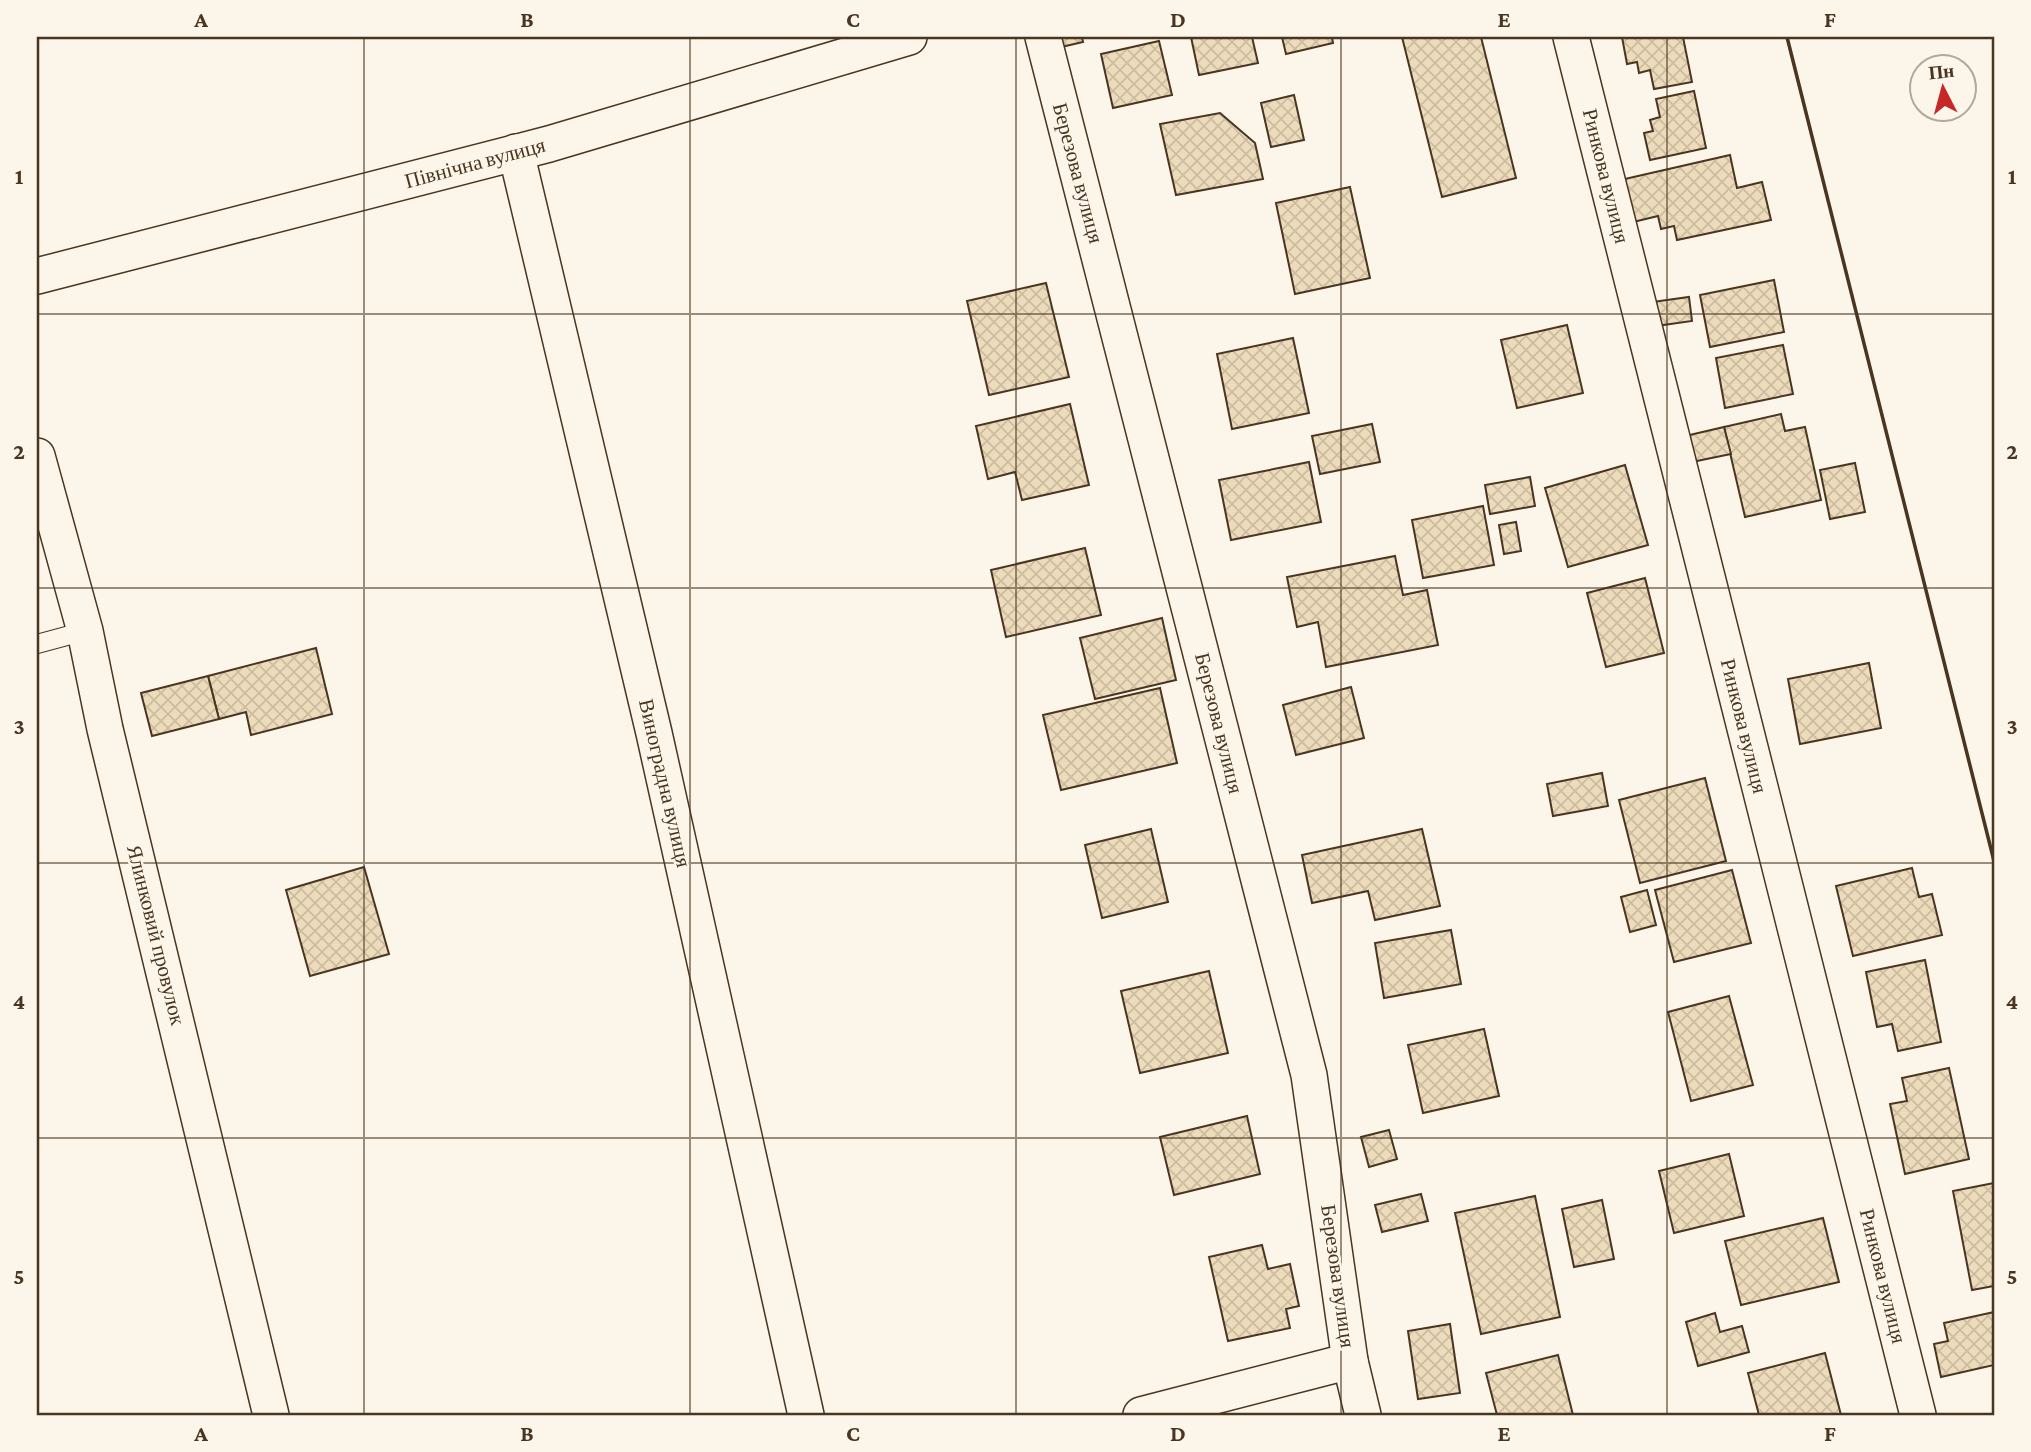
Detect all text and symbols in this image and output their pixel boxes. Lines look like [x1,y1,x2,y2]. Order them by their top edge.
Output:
text: A [193,6,208,32]
text: B [520,6,534,32]
text: C [846,6,860,32]
text: D [1170,6,1186,32]
text: E [1497,6,1511,32]
text: F [1824,6,1836,32]
north arrow [1909,52,1979,122]
text: Пн [1927,60,1955,83]
street label: Березова вулиця [1048,100,1108,246]
street label: Ринкова вулиця [1578,106,1634,246]
street label: Північна вулиця [402,133,548,193]
text: 1 [15,163,24,189]
text: 1 [2008,163,2017,189]
text: 2 [13,438,25,464]
text: 2 [2006,438,2018,464]
street label: Березова вулиця [1190,650,1248,796]
street label: Ринкова вулиця [1716,656,1772,796]
street label: Виноградна вулиця [634,697,696,870]
text: 3 [13,713,25,739]
text: 3 [2006,713,2018,739]
street label: Ялинковий провулок [122,842,190,1028]
text: 4 [13,988,25,1014]
text: 4 [2006,988,2018,1014]
street label: Березова вулиця [1316,1203,1360,1350]
street label: Ринкова вулиця [1855,1206,1911,1346]
text: 5 [13,1263,25,1289]
text: 5 [2006,1263,2018,1289]
text: A [193,1420,208,1446]
text: B [520,1420,534,1446]
text: C [846,1420,860,1446]
text: D [1170,1420,1186,1446]
text: E [1497,1420,1511,1446]
text: F [1824,1420,1836,1446]

